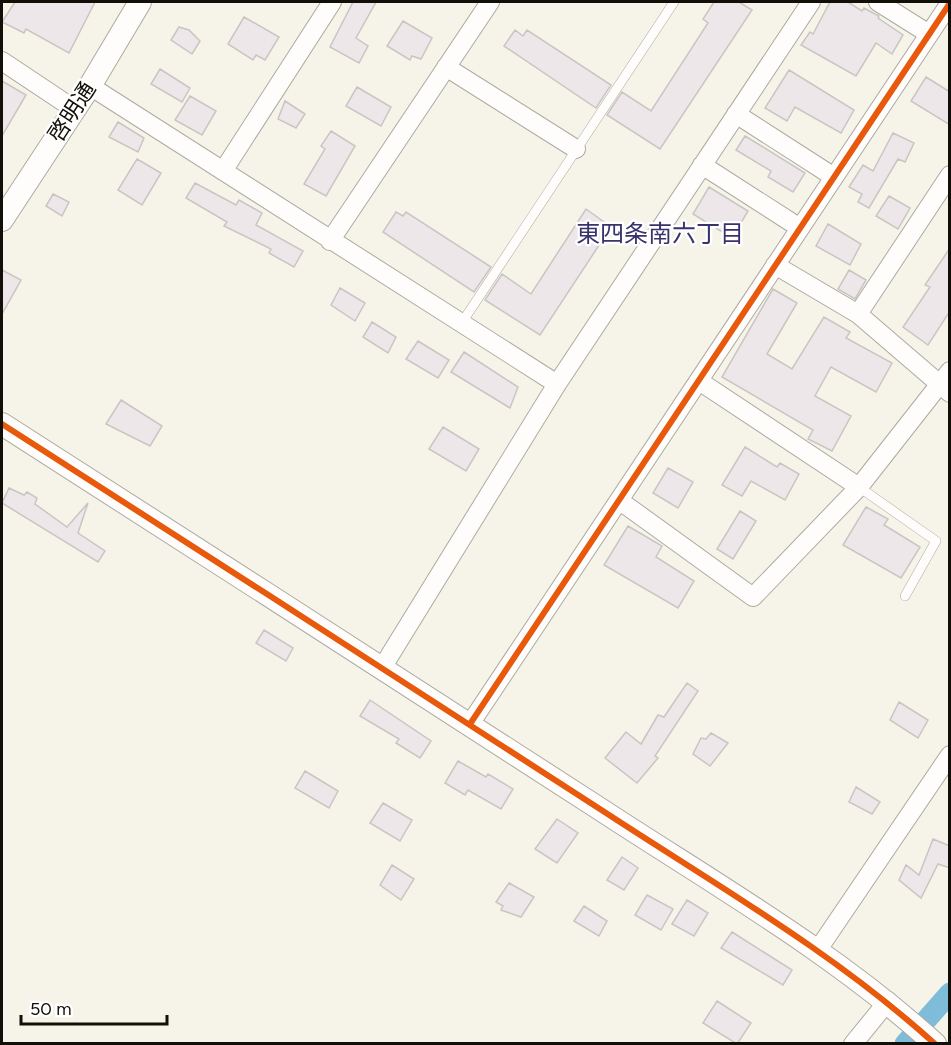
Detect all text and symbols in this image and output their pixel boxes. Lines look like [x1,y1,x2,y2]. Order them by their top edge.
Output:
street label: 啓明通 [43,77,101,147]
district label: 東四条南六丁目 [576,219,744,248]
scale bar [21,988,166,1026]
text: 50 m [30,998,72,1020]

